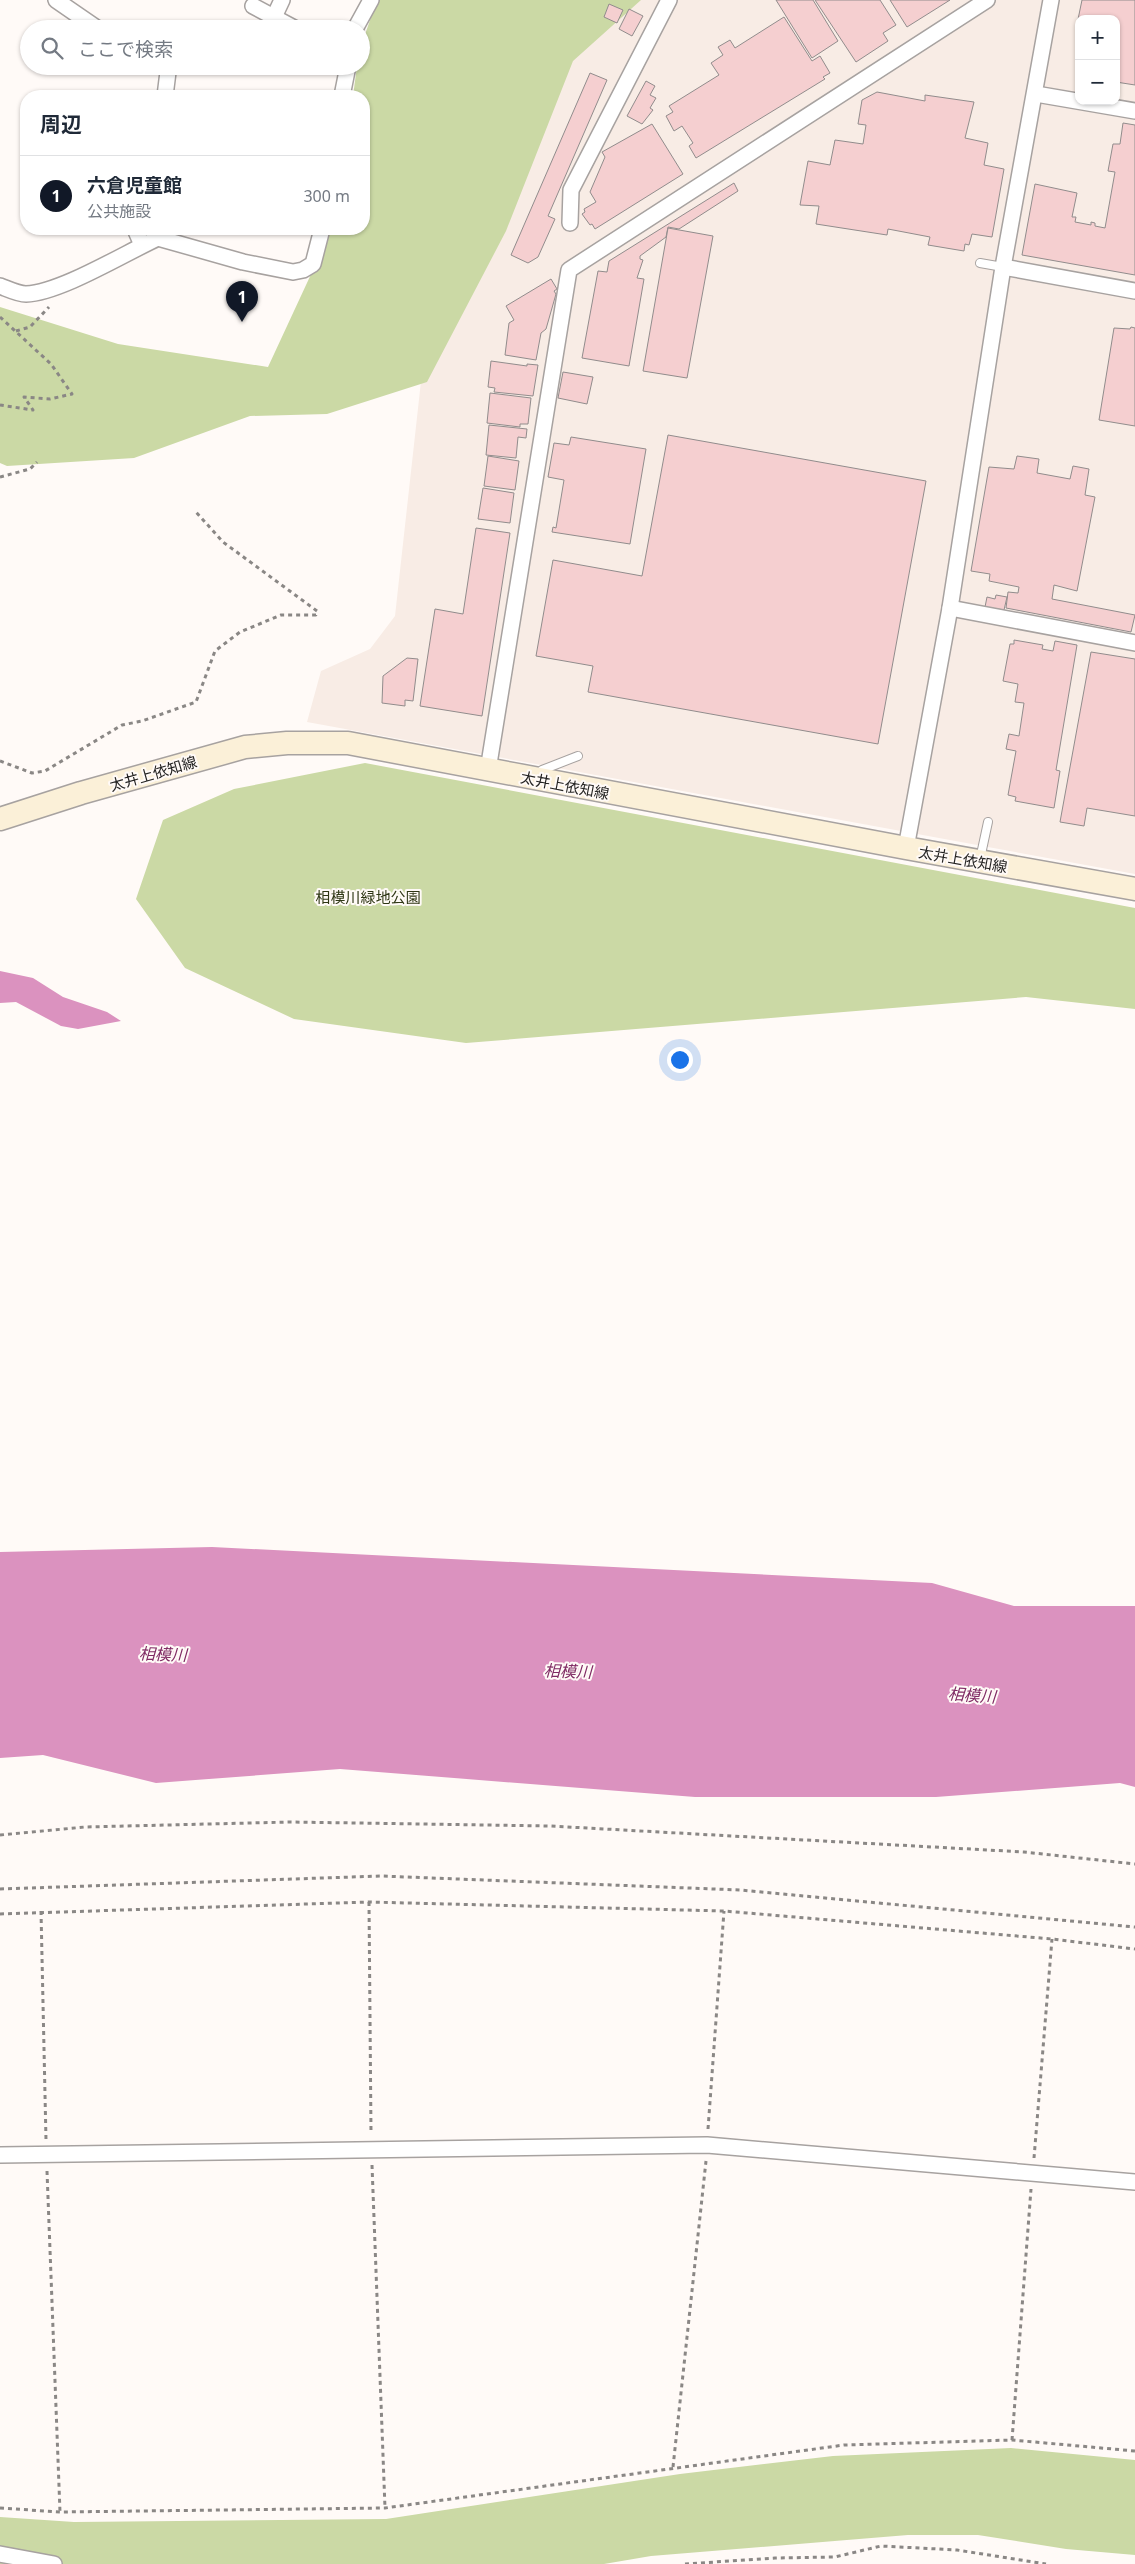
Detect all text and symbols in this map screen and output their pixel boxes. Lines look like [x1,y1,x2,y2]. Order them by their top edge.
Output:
map controls [1075,15,1120,105]
button: + [1075,15,1120,60]
search box [20,20,370,75]
icon: search [38,34,66,62]
text: ここで検索 [78,36,173,62]
button: − [1075,60,1120,105]
text: 周辺 [40,110,82,138]
text: 六倉児童館 [87,172,182,198]
text: 1 [51,185,61,207]
text: 300 m [303,185,350,207]
text: 公共施設 [87,200,151,222]
pin: 1 [226,281,258,322]
street label: 太井上依知線 [107,751,199,795]
street label: 太井上依知線 [519,767,611,803]
street label: 太井上依知線 [917,841,1009,877]
park label: 相模川緑地公園 [315,887,421,907]
your location [667,1047,693,1073]
water label: 相模川 [139,1642,189,1666]
water label: 相模川 [544,1659,594,1683]
water label: 相模川 [947,1682,999,1708]

